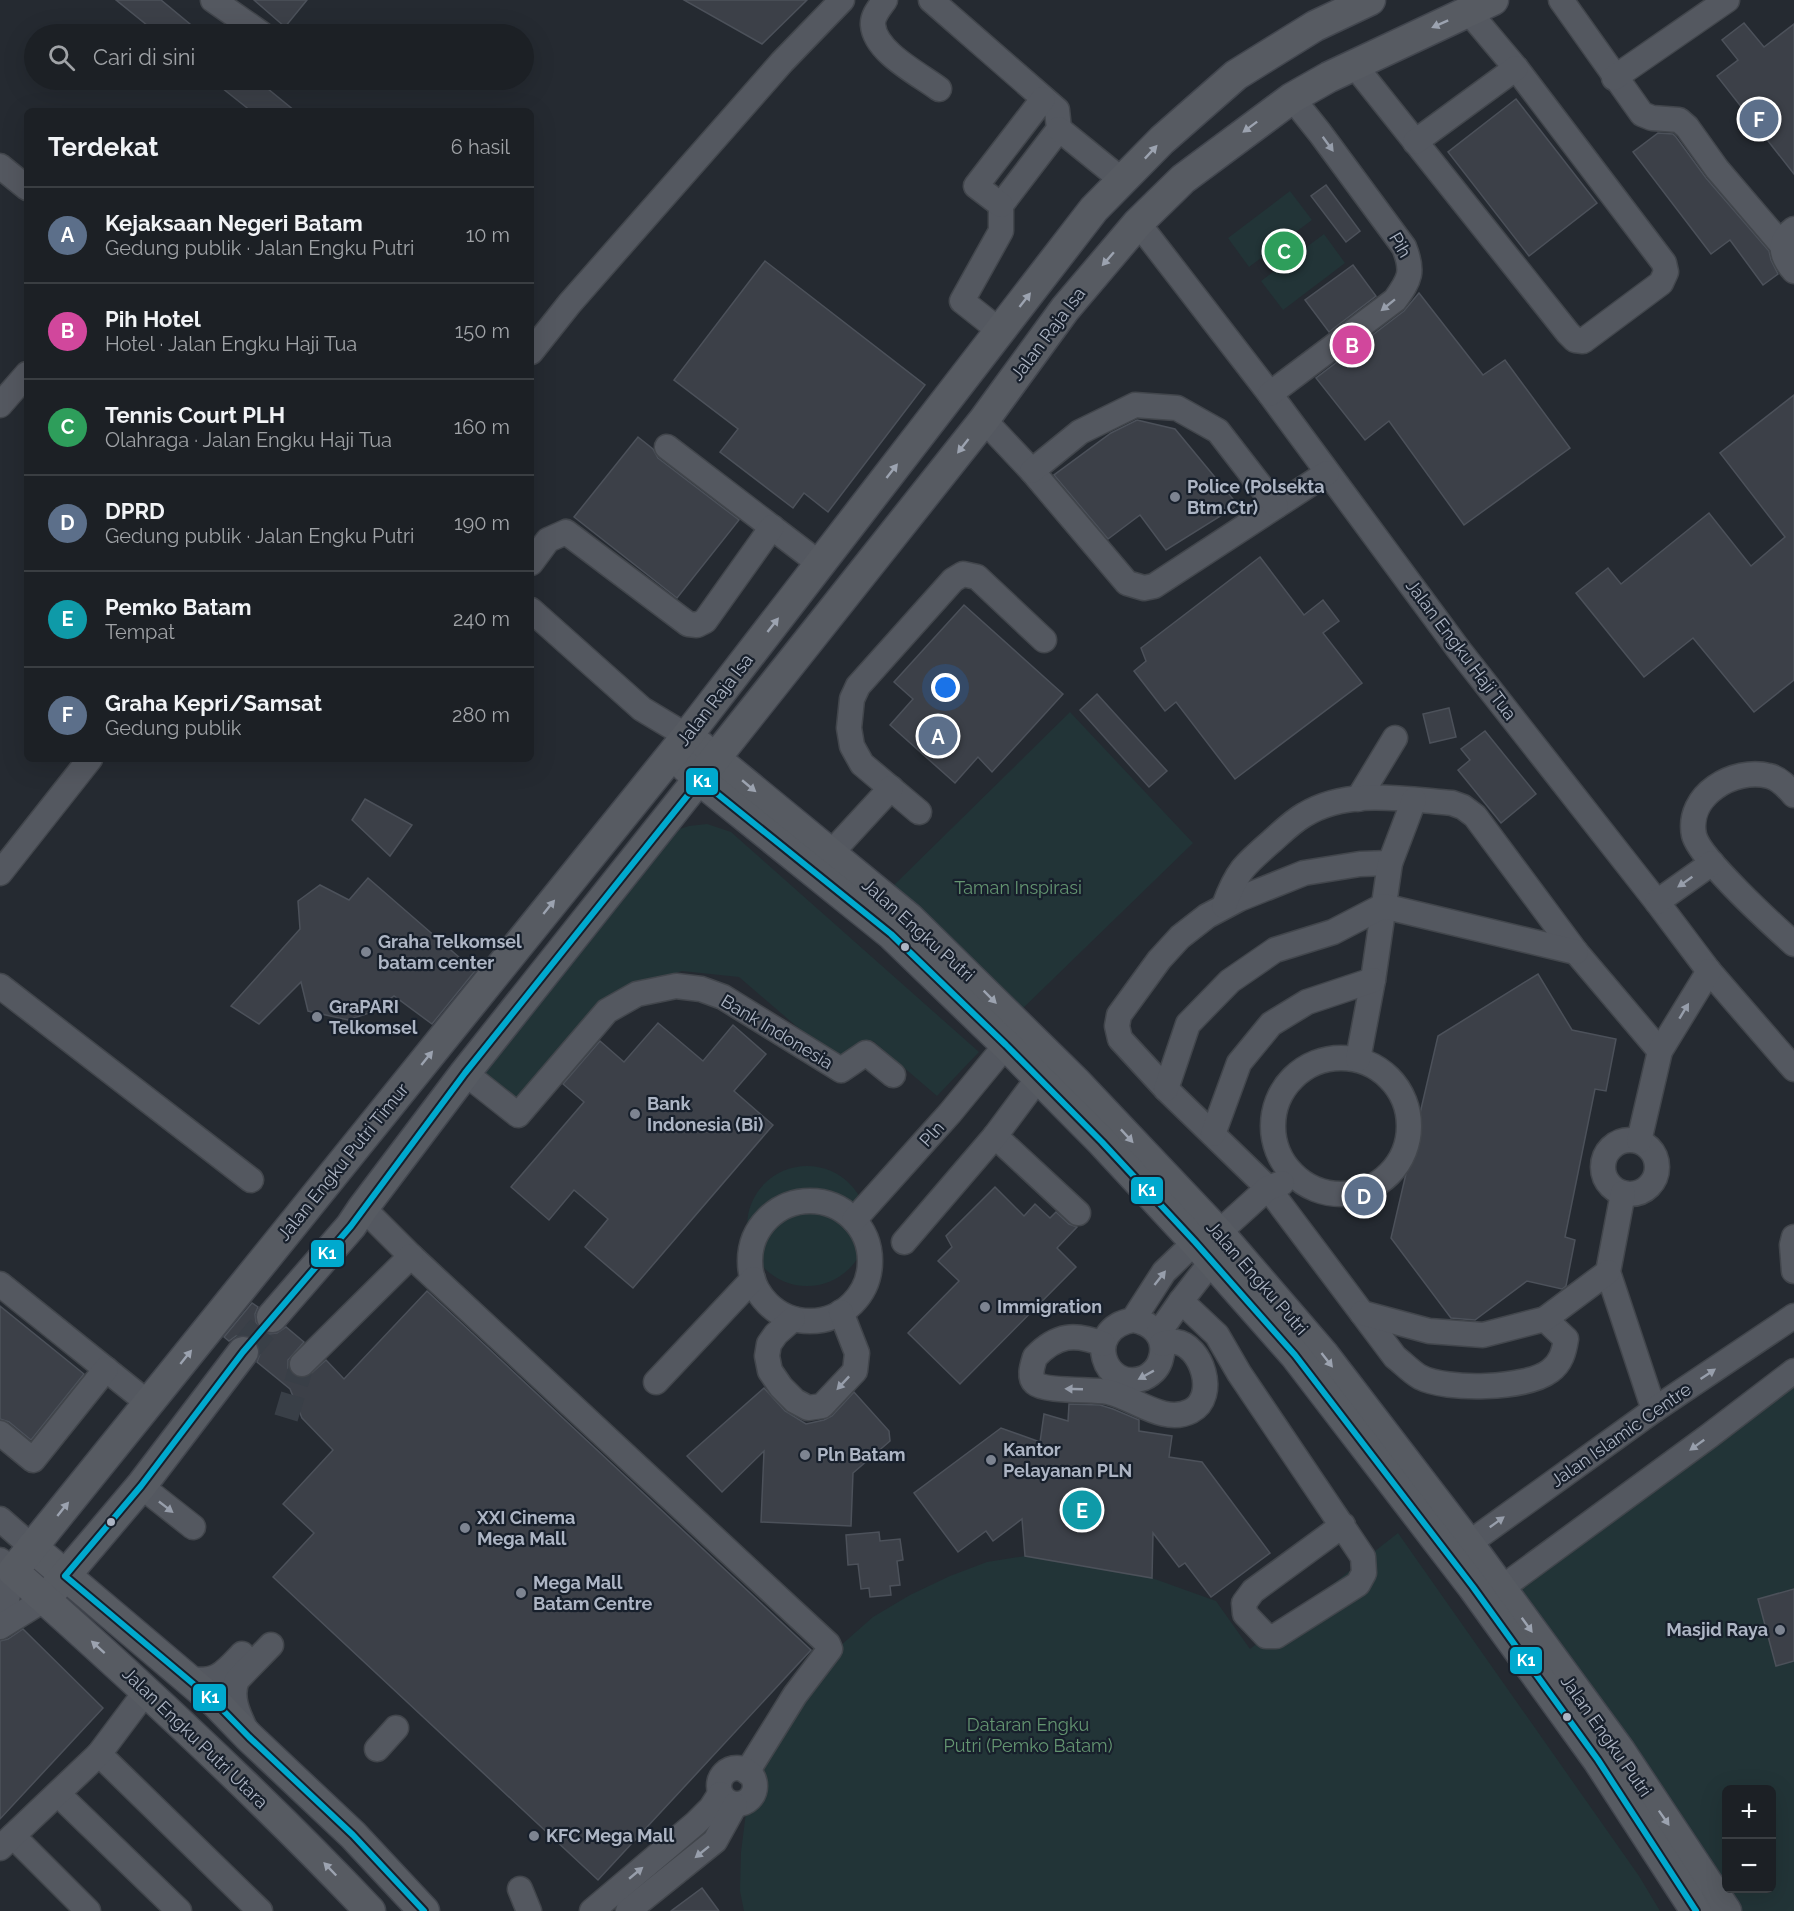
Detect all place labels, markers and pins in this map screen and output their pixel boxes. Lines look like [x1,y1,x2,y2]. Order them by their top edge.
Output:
pin: F [1740,96,1778,142]
pin: C [1264,228,1304,274]
pin: B [1332,322,1372,368]
place label: Police (Polsekta Btm.Ctr) [1187,476,1325,518]
marker: Police (Polsekta Btm.Ctr) [1168,490,1182,504]
pin: A [918,714,958,758]
place label: Graha Telkomsel batam center [378,931,522,973]
unlabelled marker [899,941,911,953]
marker: Graha Telkomsel batam center [359,945,373,959]
place label: GraPARI Telkomsel [329,996,418,1038]
marker: GraPARI Telkomsel [310,1010,324,1024]
place label: Bank Indonesia (Bi) [647,1093,763,1135]
marker: Bank Indonesia (Bi) [628,1107,642,1121]
pin: D [1344,1174,1384,1218]
place label: Immigration [997,1296,1102,1317]
marker: Immigration [978,1300,992,1314]
place label: Kantor Pelayanan PLN [1003,1439,1132,1481]
place label: Pln Batam [817,1444,906,1465]
marker: Pln Batam [798,1448,812,1462]
marker: Kantor Pelayanan PLN [984,1453,998,1467]
pin: E [1062,1488,1102,1532]
place label: XXI Cinema Mega Mall [476,1507,575,1549]
unlabelled marker [105,1516,117,1528]
marker: XXI Cinema Mega Mall [458,1521,472,1535]
place label: Mega Mall Batam Centre [533,1572,652,1614]
marker: Mega Mall Batam Centre [514,1586,528,1600]
place label: Masjid Raya [1666,1619,1768,1640]
marker: Masjid Raya [1773,1623,1787,1637]
unlabelled marker [1561,1711,1573,1723]
place label: KFC Mega Mall [546,1825,675,1846]
marker: KFC Mega Mall [527,1829,541,1843]

